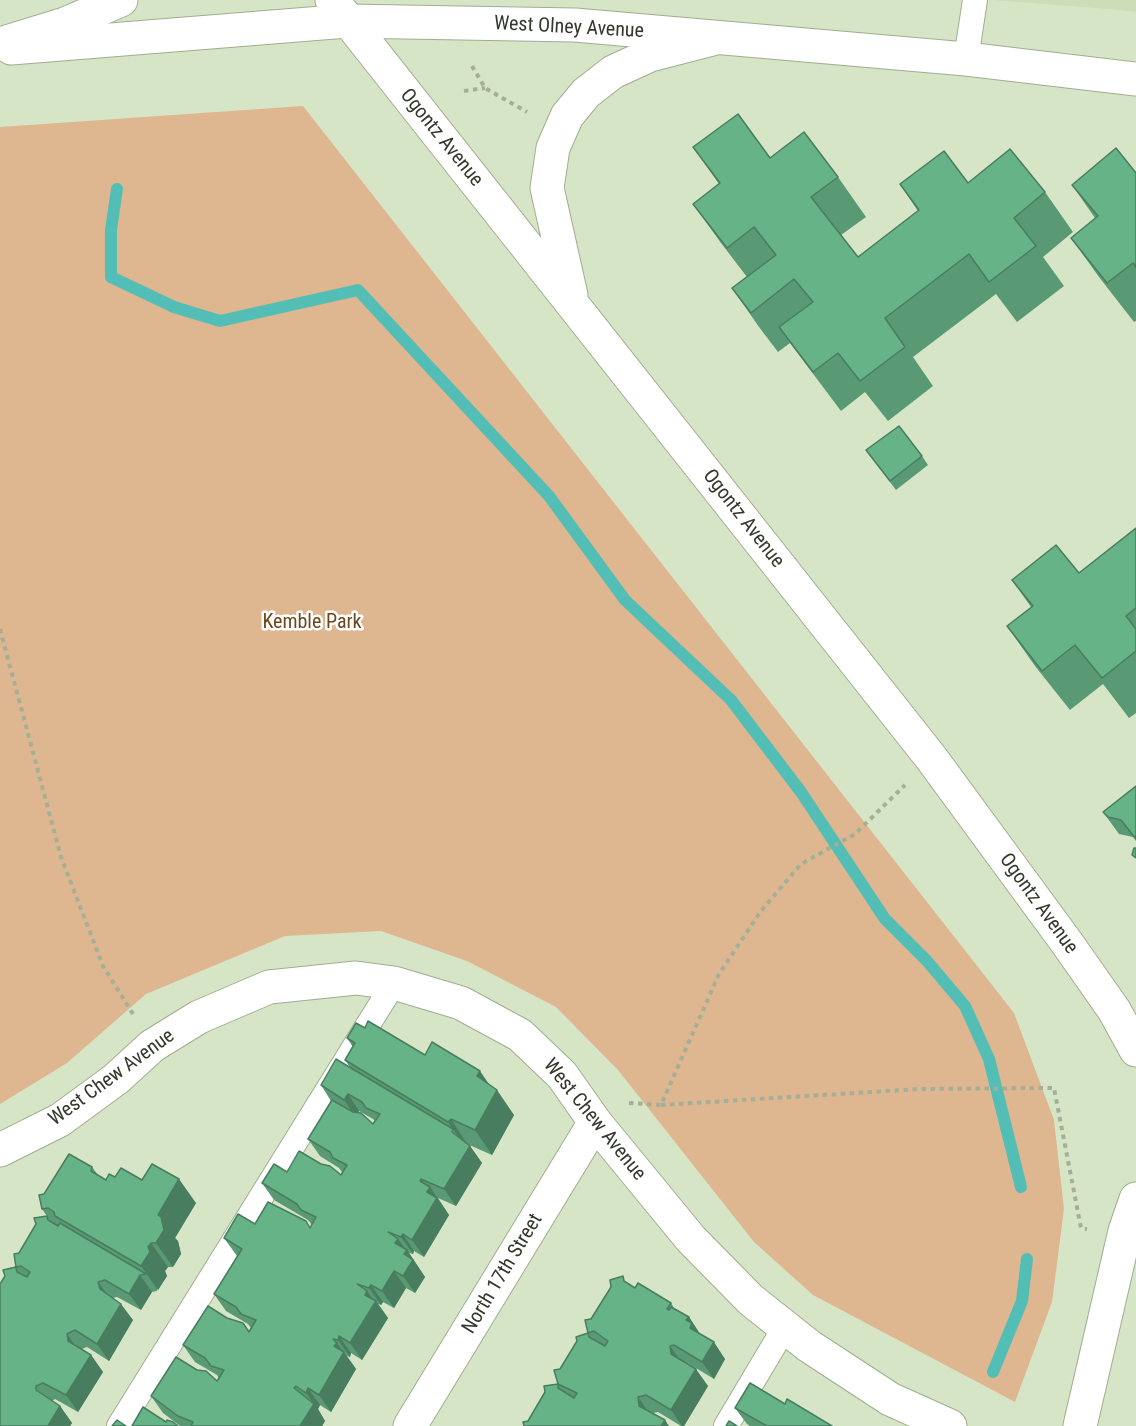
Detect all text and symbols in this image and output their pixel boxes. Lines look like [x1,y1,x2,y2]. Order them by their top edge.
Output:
street label: West Olney Avenue [493,12,645,44]
street label: Ogontz Avenue [394,84,488,192]
street label: Ogontz Avenue [697,465,789,573]
park label: Kemble Park [262,611,362,635]
street label: Ogontz Avenue [993,849,1083,959]
street label: West Chew Avenue [44,1024,180,1132]
street label: West Chew Avenue [538,1054,650,1186]
street label: North 17th Street [458,1210,548,1338]

